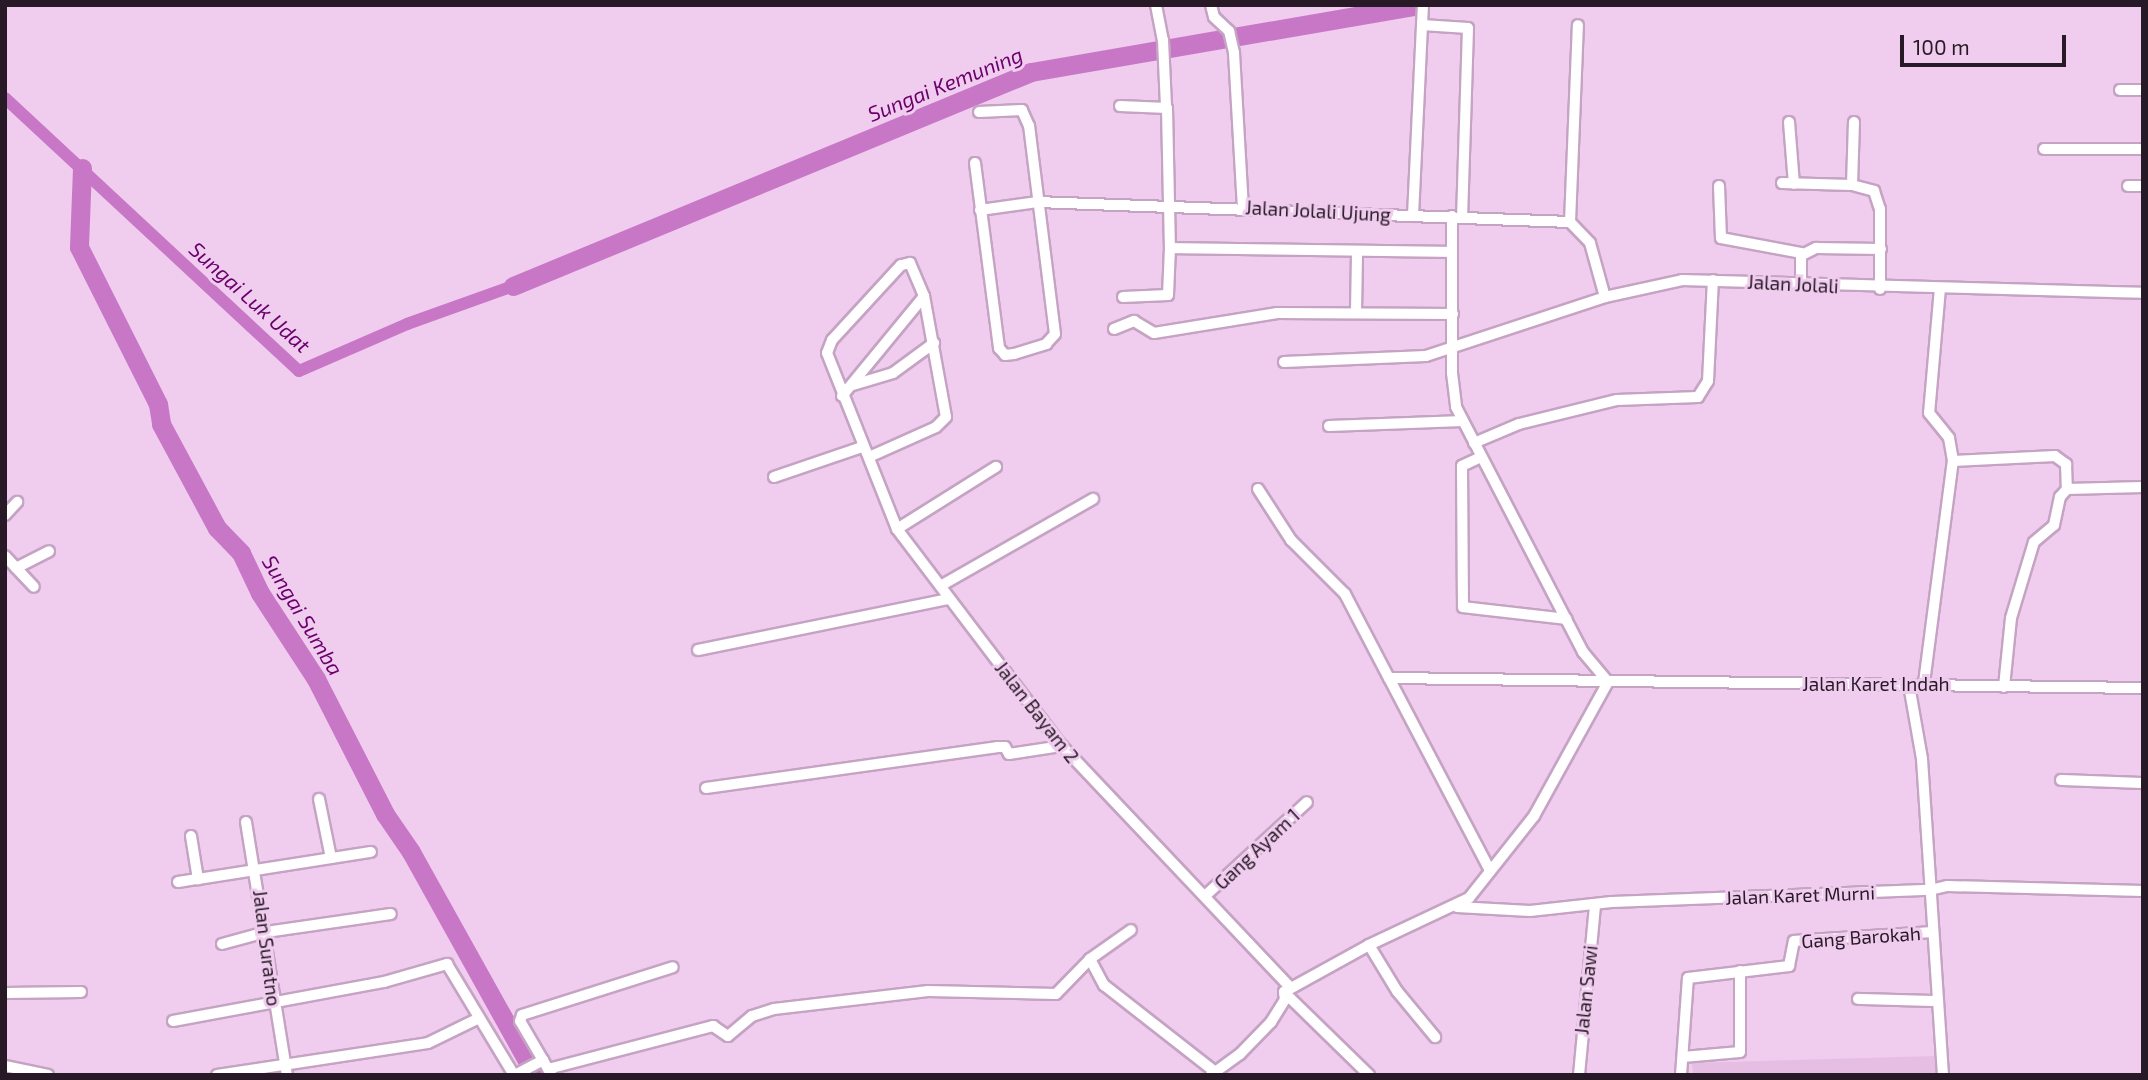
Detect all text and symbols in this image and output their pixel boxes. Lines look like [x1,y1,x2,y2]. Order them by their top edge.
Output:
scale bar [1903,21,2069,65]
text: 100 m [1913,34,1970,59]
water label: Sungai Kemuning [864,41,1026,127]
street label: Jalan Jolali Ujung [1244,196,1392,226]
water label: Sungai Luk Udat [184,236,316,358]
street label: Jalan Jolali [1747,270,1839,298]
water label: Sungai Sumba [257,550,349,680]
street label: Jalan Bayam 2 [990,657,1084,767]
street label: Jalan Karet Indah [1802,673,1950,695]
street label: Gang Ayam 1 [1210,804,1304,894]
street label: Jalan Karet Murni [1725,881,1875,909]
street label: Jalan Suratno [249,889,285,1007]
street label: Gang Barokah [1800,921,1922,953]
street label: Jalan Sawi [1570,944,1602,1036]

